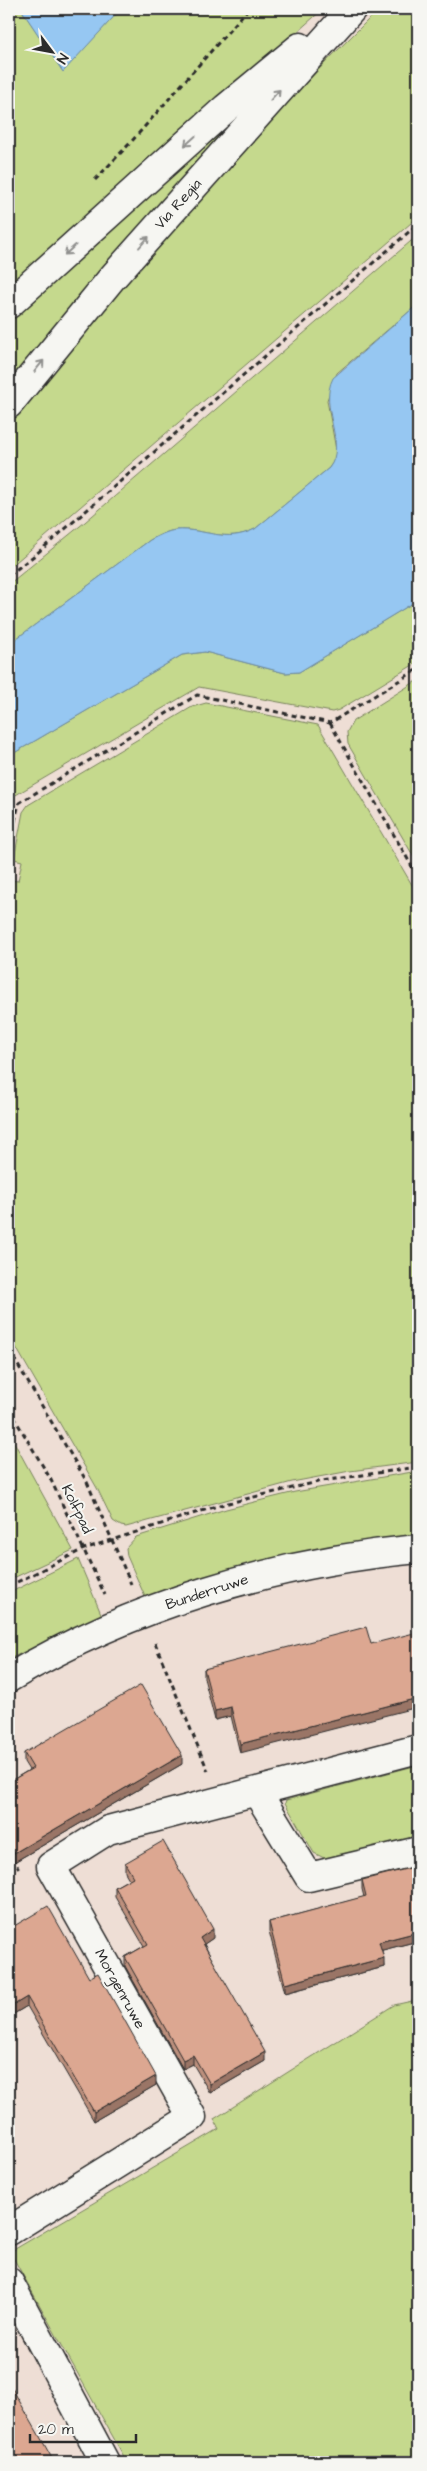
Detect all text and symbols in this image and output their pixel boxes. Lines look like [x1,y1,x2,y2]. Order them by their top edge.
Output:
north arrow [28,28,78,78]
text: N [51,49,73,68]
one-way arrow [269,89,280,102]
one-way arrow [184,135,197,147]
street label: Via Regia [150,174,207,235]
one-way arrow [138,235,150,248]
one-way arrow [63,244,76,256]
one-way arrow [34,360,45,373]
street label: Kolfpad [56,1481,98,1537]
street label: Bunderruwe [163,1569,251,1615]
street label: Morgenruwe [88,1945,151,2033]
scale bar [30,2411,136,2443]
text: 20 m [38,2419,74,2440]

